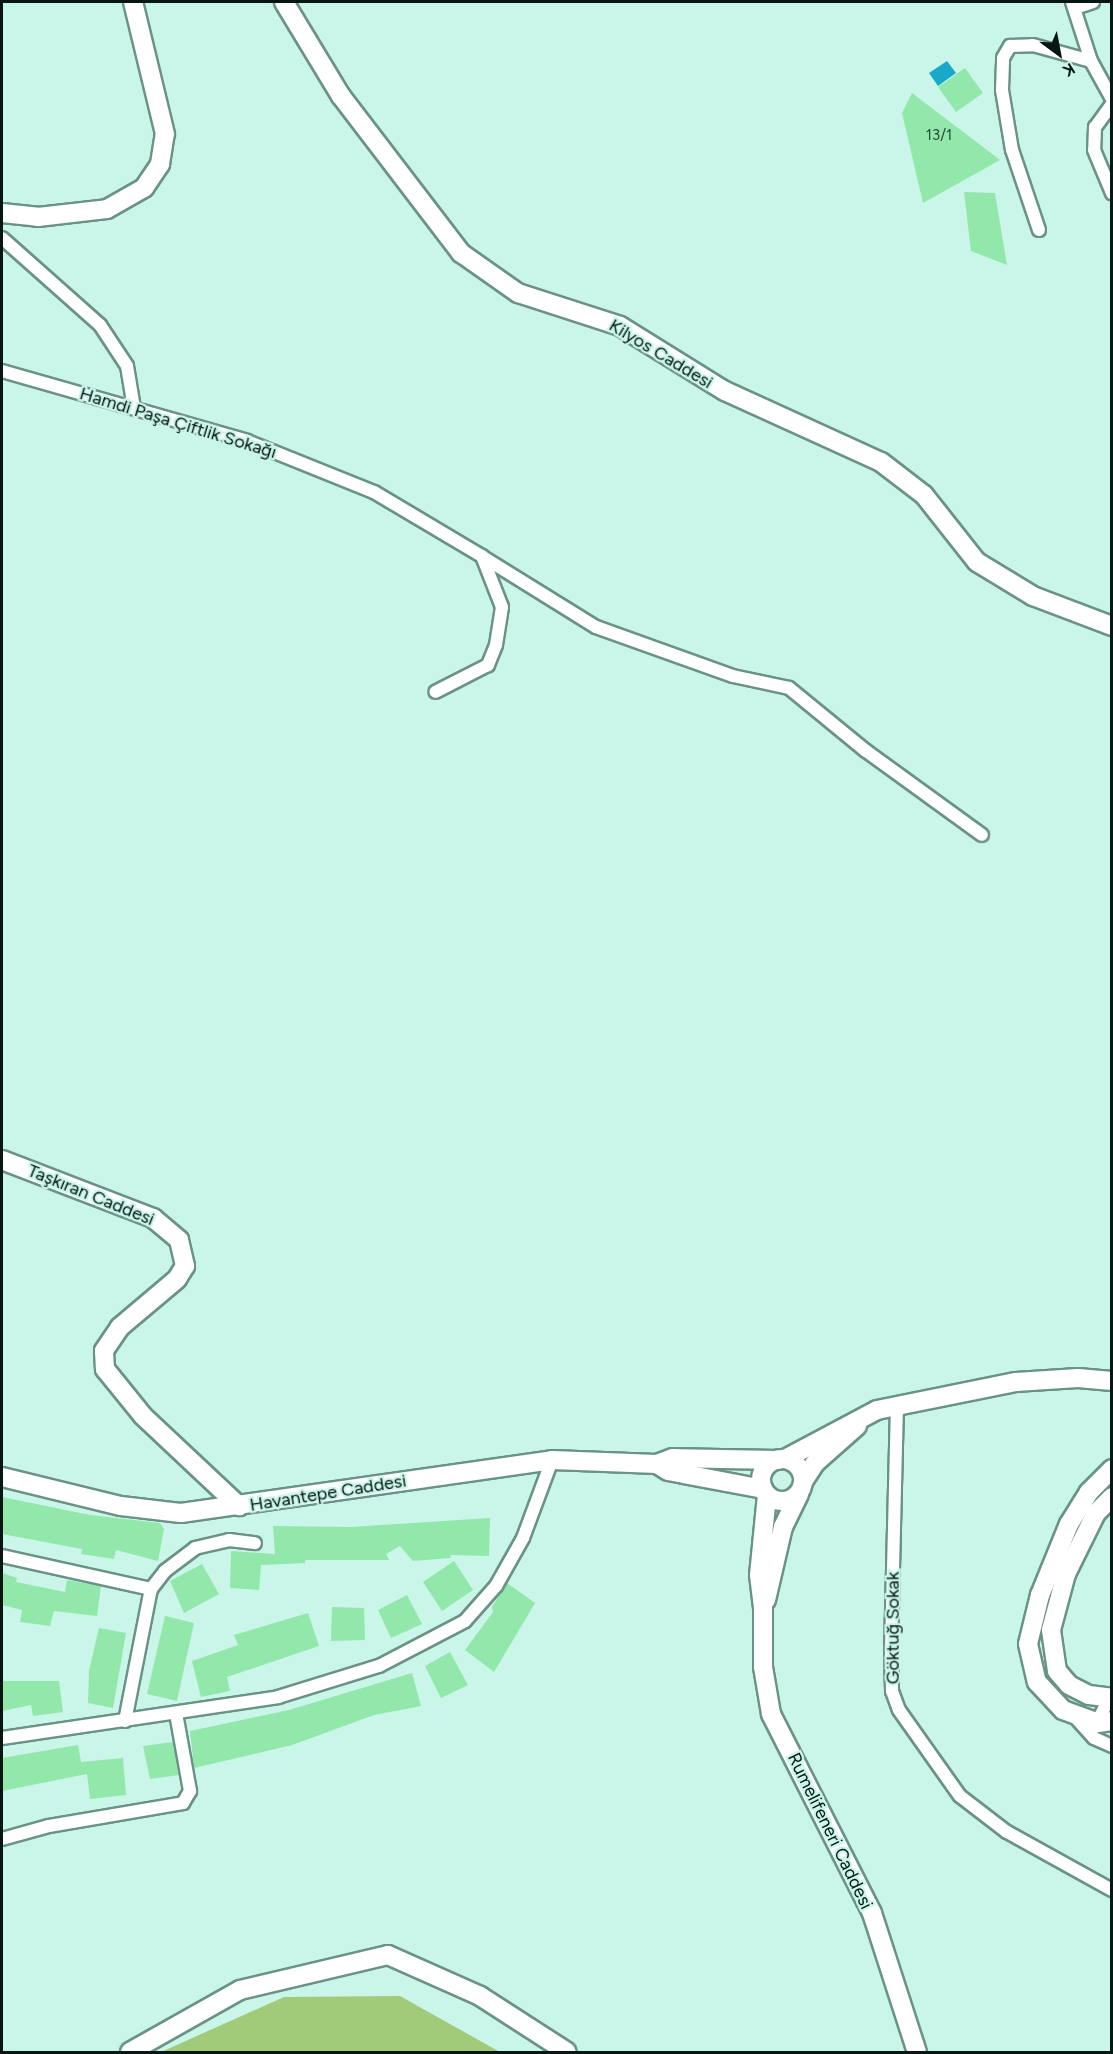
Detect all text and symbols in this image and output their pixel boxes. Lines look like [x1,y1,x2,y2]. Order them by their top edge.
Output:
north arrow [1029,24,1089,84]
text: K [1059,59,1078,81]
house number: 13/1 [926,127,952,145]
street label: Kilyos Caddesi [605,315,717,393]
street label: Hamdi Paşa Çiftlik Sokağı [77,383,279,463]
street label: Taşkıran Caddesi [24,1160,158,1230]
street label: Havantepe Caddesi [248,1470,408,1516]
street label: Göktuğ Sokak [882,1572,904,1684]
street label: Rumelifeneri Caddesi [783,1749,877,1913]

